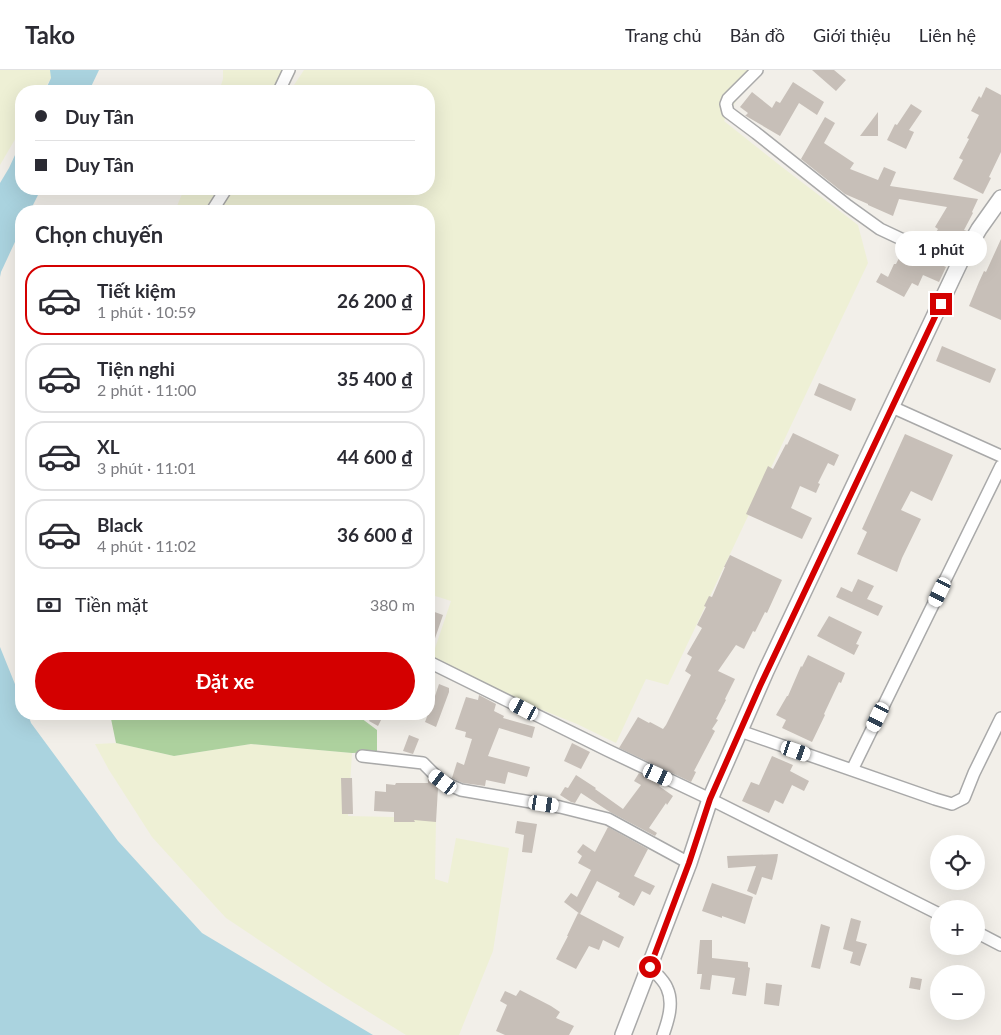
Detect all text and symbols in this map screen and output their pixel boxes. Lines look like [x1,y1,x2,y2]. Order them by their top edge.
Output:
text: Tako [25,20,75,49]
text: Trang chủ [625,24,702,46]
text: Bản đồ [730,24,785,46]
text: Giới thiệu [813,24,891,46]
text: Liên hệ [919,24,976,46]
text: Duy Tân [65,105,134,128]
text: Duy Tân [65,153,134,176]
text: Chọn chuyến [35,221,163,248]
callout: 1 phút [895,232,987,266]
text: 1 phút [918,239,964,258]
icon: car [37,278,82,323]
text: Tiết kiệm [97,279,176,302]
text: 26 200 ₫ [337,289,413,312]
route end [930,293,952,315]
text: 1 phút · 10:59 [97,302,196,321]
icon: car [37,356,82,401]
text: Tiện nghi [97,357,175,380]
text: 35 400 ₫ [337,367,413,390]
text: 2 phút · 11:00 [97,380,196,399]
icon: car [37,434,82,479]
text: XL [97,435,120,458]
text: 44 600 ₫ [337,445,413,468]
text: 3 phút · 11:01 [97,458,196,477]
icon: car [37,512,82,557]
text: Black [97,513,143,536]
text: 36 600 ₫ [337,523,413,546]
text: 4 phút · 11:02 [97,536,196,555]
car [926,575,953,609]
icon: cash [35,591,63,619]
text: Tiền mặt [75,593,148,616]
text: 380 m [370,595,415,614]
button: Đặt xe [35,652,415,710]
car [507,696,540,722]
car [864,700,891,734]
car [779,739,812,763]
car [641,762,674,788]
car [426,767,459,797]
car [528,794,559,814]
map controls [930,835,985,1020]
button: locate [930,835,985,890]
button: + [930,900,985,955]
route start [639,956,661,978]
button: − [930,965,985,1020]

